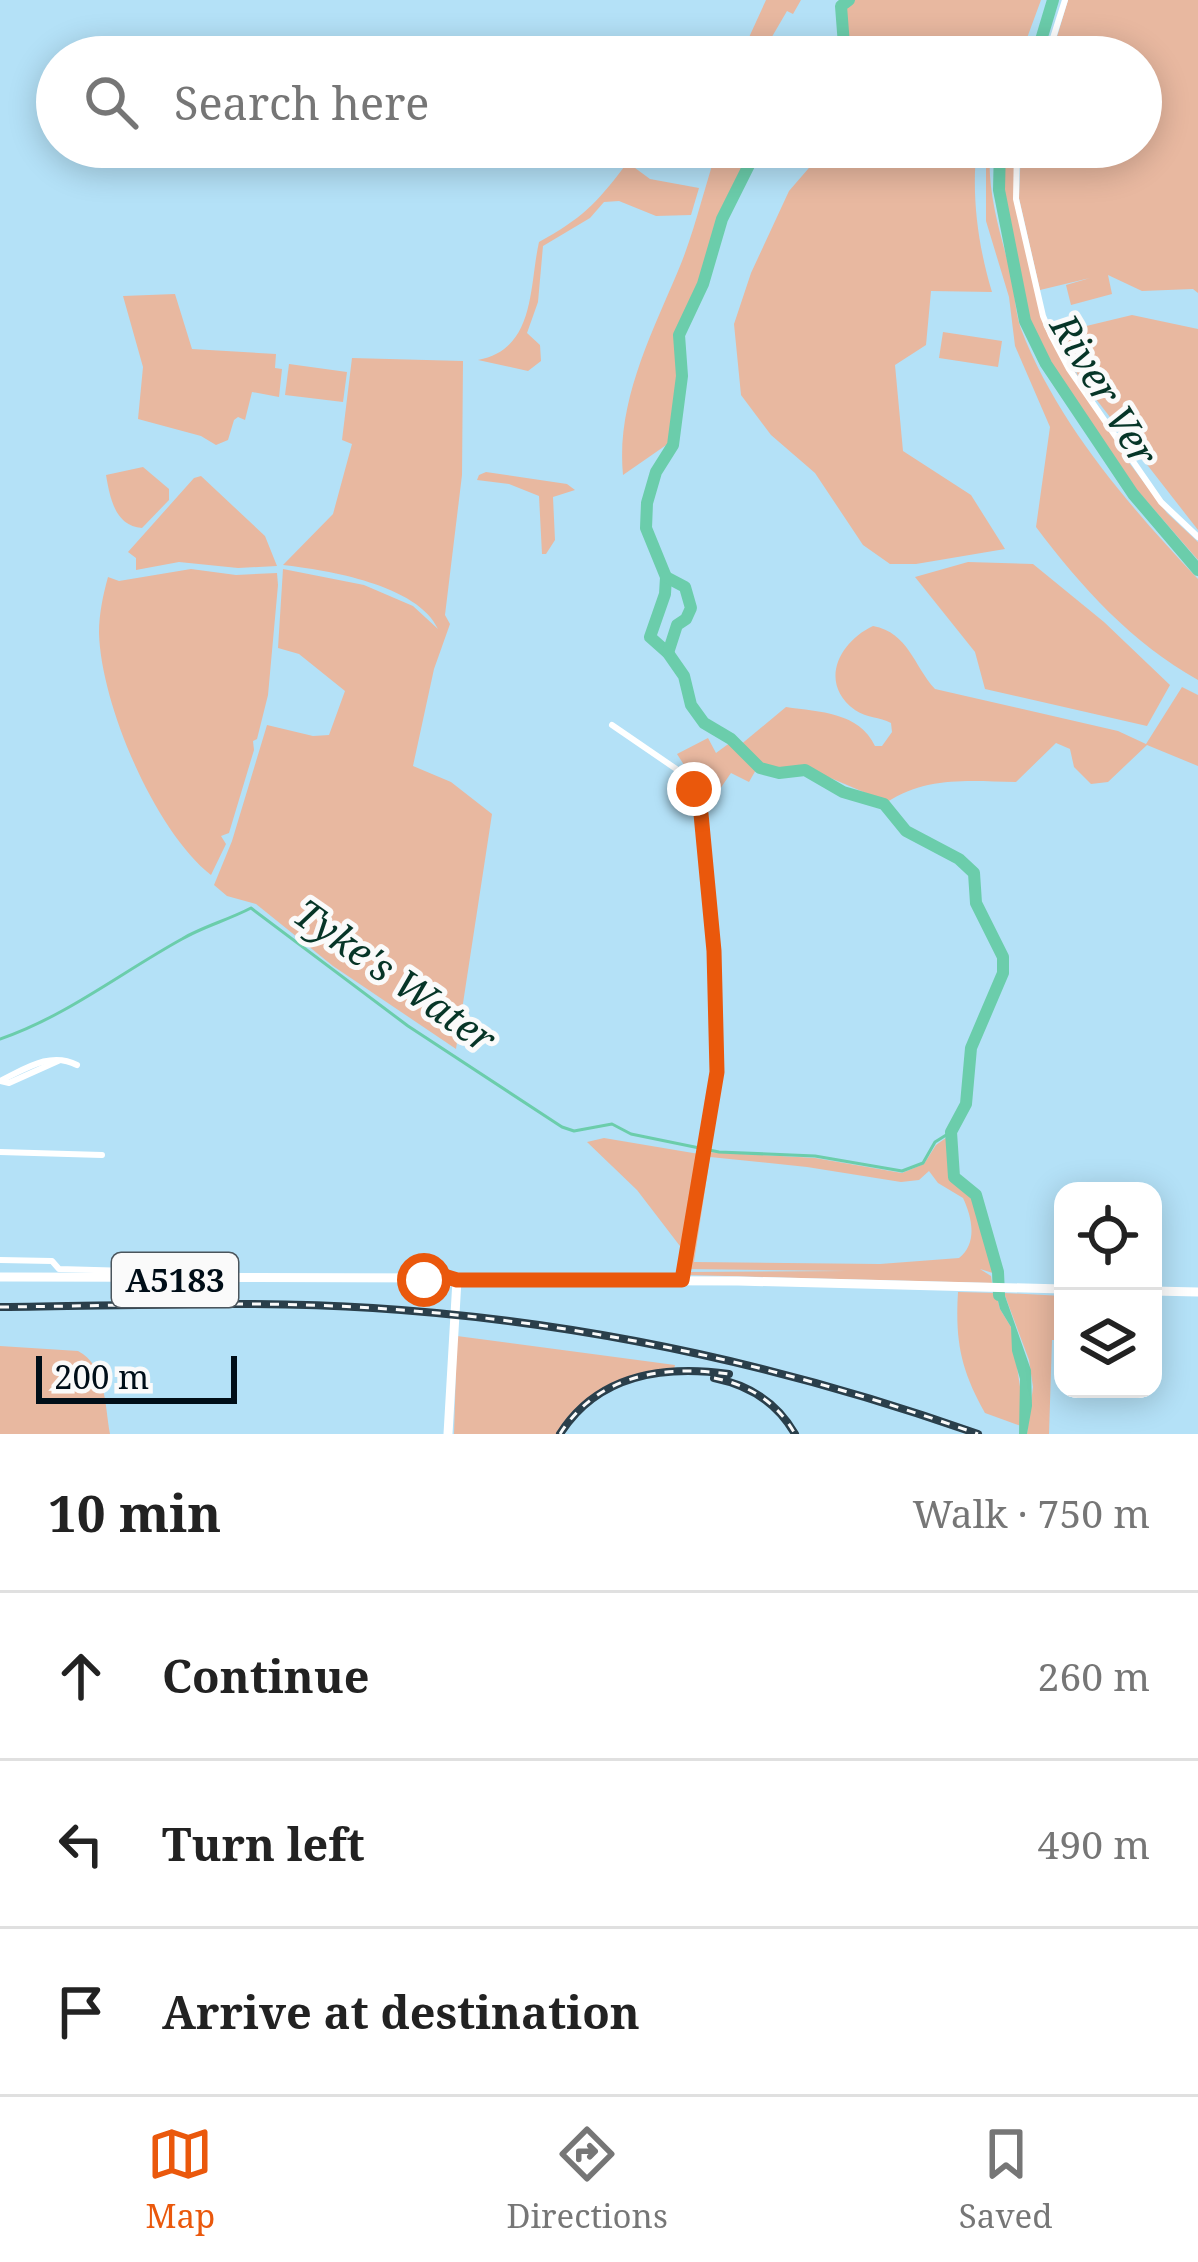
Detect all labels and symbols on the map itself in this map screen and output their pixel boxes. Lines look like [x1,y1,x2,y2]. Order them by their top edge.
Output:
water label: River Ver [1039,303,1172,475]
route end [667,762,721,816]
water label: Tyke's Water [284,886,508,1064]
road number: A5183 [112,1253,238,1307]
route start [397,1253,451,1307]
scale bar [36,1350,237,1403]

